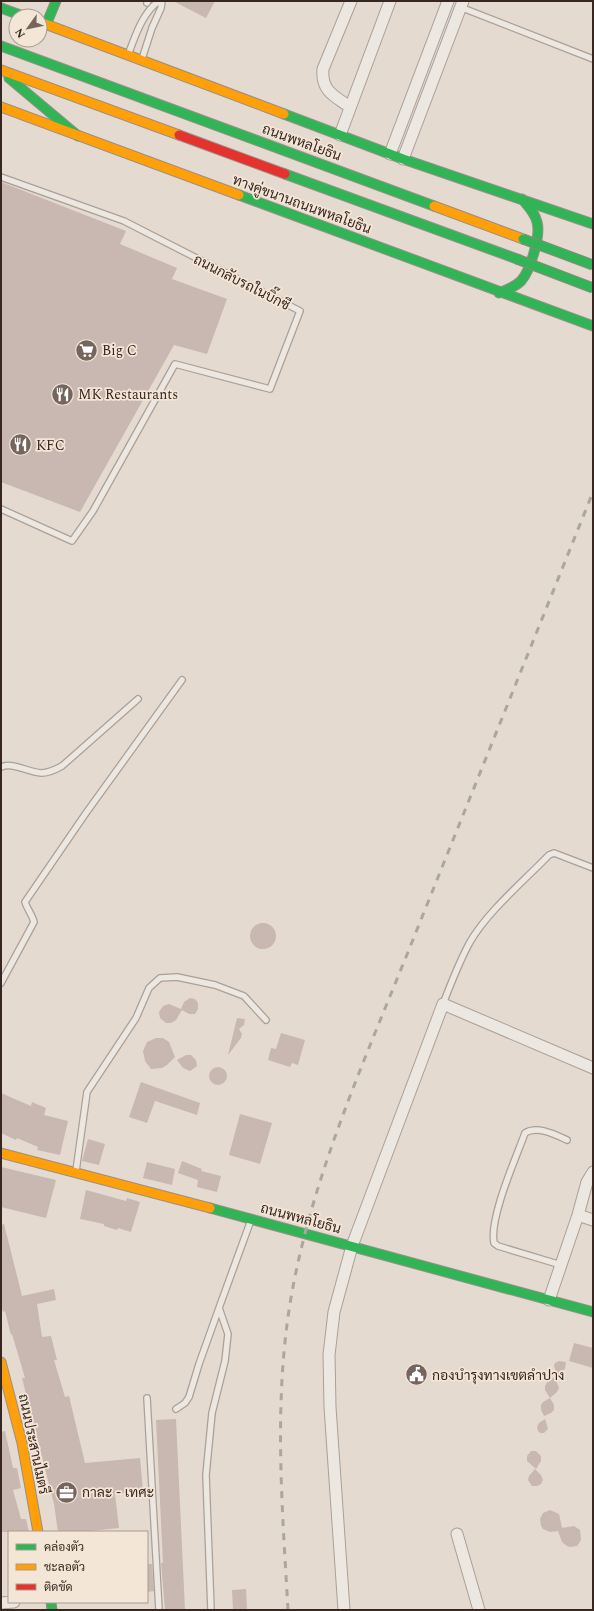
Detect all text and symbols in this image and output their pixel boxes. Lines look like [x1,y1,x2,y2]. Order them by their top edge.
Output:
north arrow [8,8,48,48]
text: N [10,25,30,42]
street label: ถนนพหลโยธิน [259,118,344,167]
street label: ทางคู่ขนานถนนพหลโยธิน [229,170,374,239]
street label: ถนนกลับรถในบิ๊กซี [190,247,295,316]
supermarket icon: Big C [73,337,99,363]
place label: Big C [102,340,137,361]
restaurant icon: MK Restaurants [50,381,76,407]
place label: MK Restaurants [78,384,178,405]
restaurant icon: KFC [8,432,34,458]
place label: KFC [36,435,65,456]
street label: ถนนพหลโยธิน [258,1198,344,1239]
public building icon: กองบำรุงทางเขตลำปาง [404,1362,430,1388]
place label: กองบำรุงทางเขตลำปาง [432,1365,564,1386]
street label: ถนนประสานไมตรี [13,1392,54,1497]
office icon: กาละ - เทศะ [54,1479,80,1505]
place label: กาละ - เทศะ [82,1482,154,1503]
legend [8,1531,148,1603]
text: คล่องตัว [44,1538,84,1557]
text: ชะลอตัว [44,1558,85,1577]
text: ติดขัด [44,1578,73,1597]

